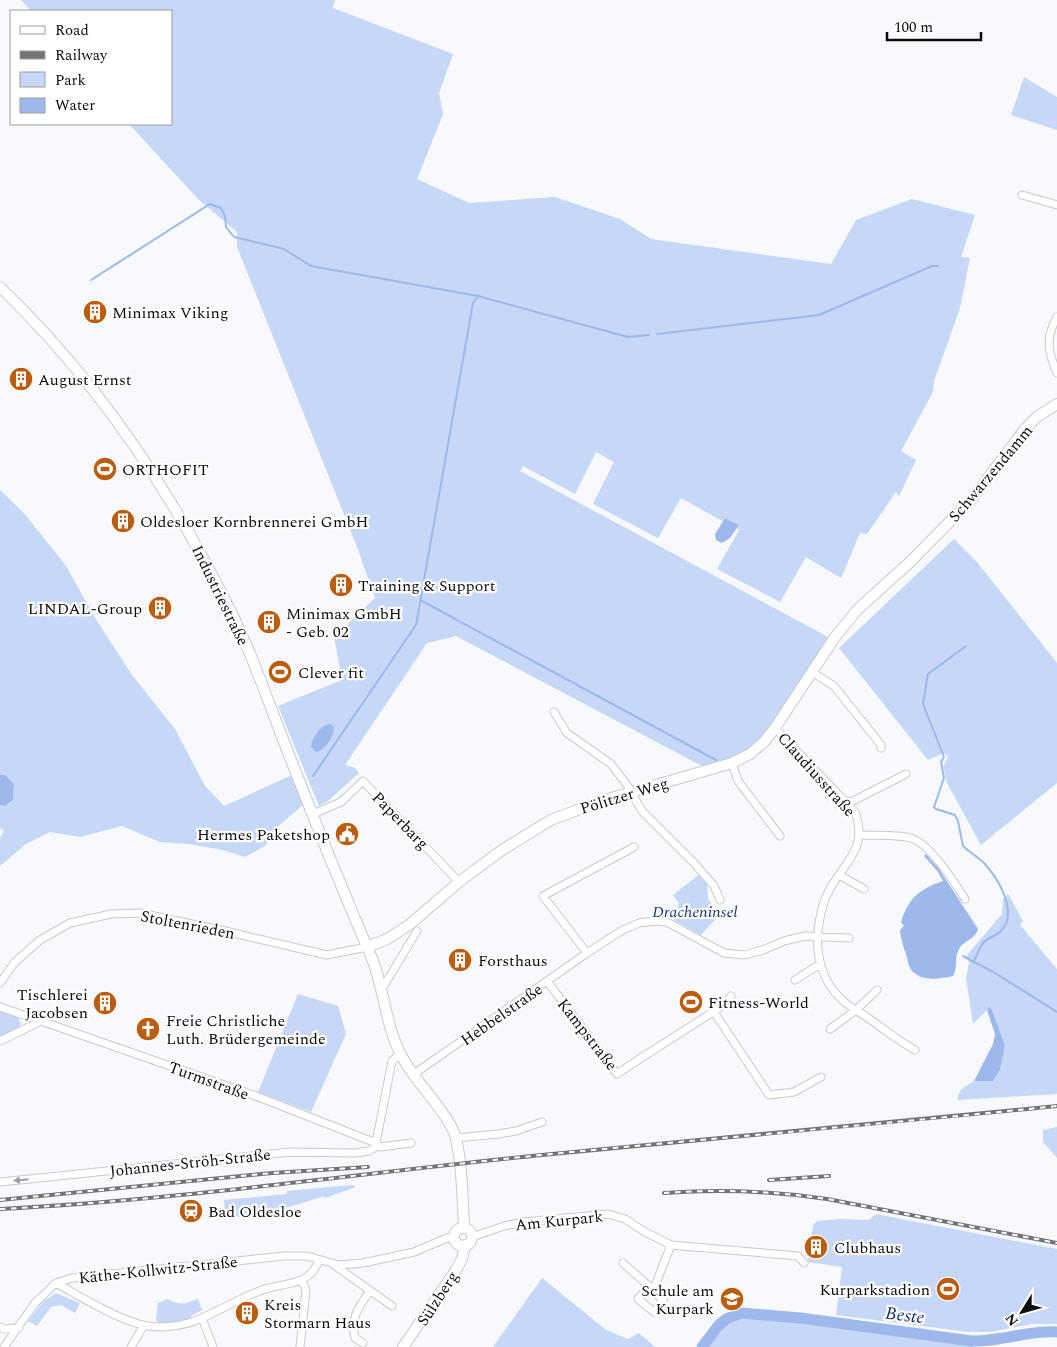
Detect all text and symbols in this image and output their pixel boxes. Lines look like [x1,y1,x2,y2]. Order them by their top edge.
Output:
legend [10,10,172,125]
scale bar [887,10,981,42]
text: 100 m [894,16,933,39]
text: Road [55,19,89,42]
text: Railway [55,44,108,67]
text: Park [55,69,86,92]
text: Water [55,94,95,117]
building icon: Minimax Viking [82,299,108,325]
place label: Minimax Viking [112,301,228,325]
building icon: August Ernst [8,366,34,392]
place label: August Ernst [38,368,132,392]
street label: Schwarzendamm [943,419,1039,528]
sports icon: ORTHOFIT [92,456,118,482]
place label: ORTHOFIT [122,458,209,482]
building icon: Oldesloer Kornbrennerei GmbH [110,508,136,534]
place label: Oldesloer Kornbrennerei GmbH [140,510,368,534]
street label: Industriestraße [185,541,255,650]
building icon: Training & Support [328,572,354,598]
place label: Training & Support [358,574,496,598]
building icon: LINDAL-Group [147,595,173,621]
place label: LINDAL-Group [28,597,142,621]
place label: Minimax GmbH - Geb. 02 [286,602,402,644]
building icon: Minimax GmbH - Geb. 02 [256,609,282,635]
sports icon: Clever fit [267,659,293,685]
place label: Clever fit [298,661,364,685]
street label: Claudiusstraße [772,727,861,822]
street label: Pölitzer Weg [577,771,672,821]
street label: Paperbarg [366,786,434,855]
public building icon: Hermes Paketshop [334,821,360,847]
place label: Hermes Paketshop [197,823,330,847]
park label: Dracheninsel [652,900,738,924]
street label: Stoltenrieden [139,904,237,946]
building icon: Forsthaus [447,947,473,973]
place label: Forsthaus [478,949,548,973]
street label: Hebbelstraße [456,978,548,1052]
place label: Tischlerei Jacobsen [17,983,88,1025]
sports icon: Fitness-World [678,989,704,1015]
building icon: Tischlerei Jacobsen [92,990,118,1016]
place label: Fitness-World [708,991,809,1015]
street label: Kampstraße [551,993,623,1076]
place label: Freie Christliche Luth. Brüdergemeinde [166,1009,326,1051]
church icon: Freie Christliche Luth. Brüdergemeinde [135,1016,161,1042]
street label: Turmstraße [165,1055,252,1107]
street label: Johannes-Ströh-Straße [108,1143,272,1183]
one-way arrow [13,1176,29,1184]
station icon: Bad Oldesloe [178,1198,204,1224]
place label: Bad Oldesloe [208,1200,302,1224]
street label: Am Kurpark [514,1204,604,1238]
building icon: Clubhaus [803,1234,829,1260]
place label: Clubhaus [834,1236,901,1260]
street label: Käthe-Kollwitz-Straße [77,1250,239,1290]
street label: Sülzberg [411,1266,465,1331]
sports icon: Kurparkstadion [935,1276,961,1302]
place label: Kurparkstadion [820,1278,930,1302]
place label: Schule am Kurpark [641,1279,714,1321]
school or university icon: Schule am Kurpark [719,1286,745,1312]
north arrow [997,1287,1047,1337]
place label: Kreis Stormarn Haus [264,1293,371,1335]
building icon: Kreis Stormarn Haus [234,1300,260,1326]
water label: Beste [884,1300,926,1331]
text: N [1000,1309,1024,1330]

